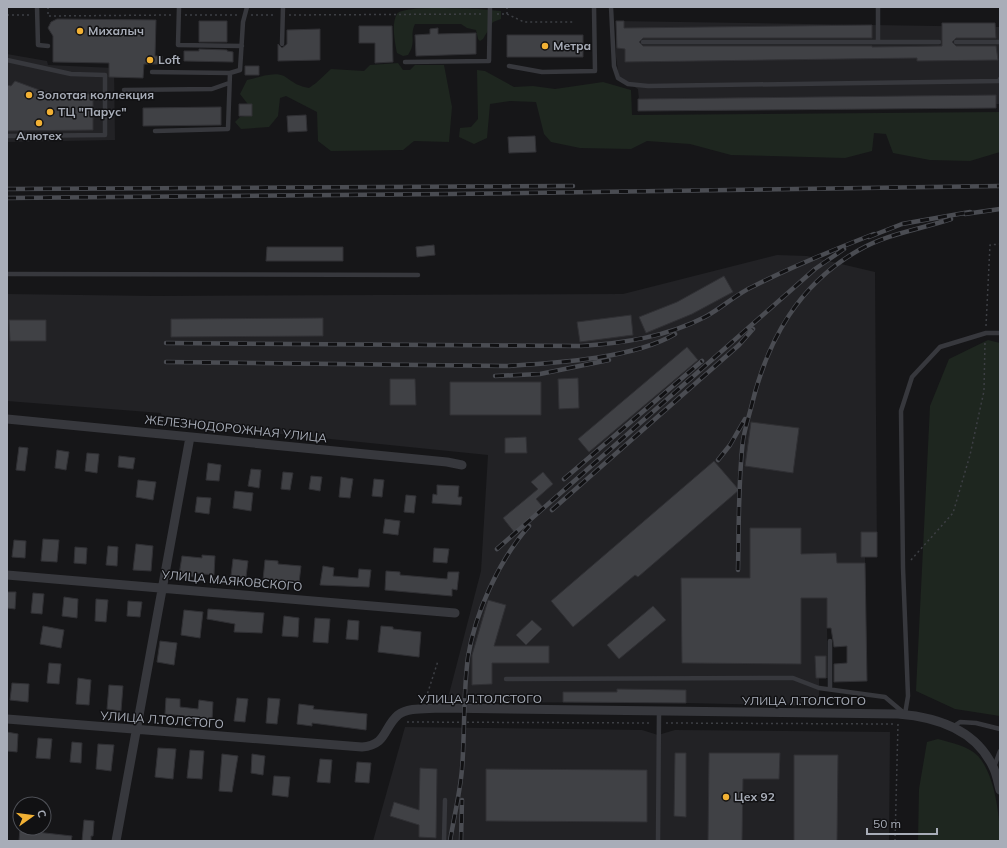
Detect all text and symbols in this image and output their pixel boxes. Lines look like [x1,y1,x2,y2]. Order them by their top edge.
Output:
place label: Михалыч [88,23,144,38]
marker: Михалыч [75,26,85,36]
place label: Метра [553,38,591,53]
marker: Метра [540,41,550,51]
place label: Loft [158,52,181,67]
marker: Loft [145,55,155,65]
place label: Золотая коллекция [37,87,154,102]
marker: Золотая коллекция [24,90,34,100]
place label: ТЦ "Парус" [58,104,127,119]
marker: ТЦ "Парус" [45,107,55,117]
marker: Алютех [34,118,44,128]
place label: Алютех [16,128,62,143]
street label: ЖЕЛЕЗНОДОРОЖНАЯ УЛИЦА [144,411,328,446]
street label: УЛИЦА МАЯКОВСКОГО [160,567,303,594]
street label: УЛИЦА Л.ТОЛСТОГО [417,691,542,706]
street label: УЛИЦА Л.ТОЛСТОГО [741,693,866,708]
street label: УЛИЦА Л.ТОЛСТОГО [99,708,224,731]
place label: Цех 92 [734,789,775,804]
marker: Цех 92 [721,792,731,802]
north arrow [12,796,52,836]
text: С [34,808,50,819]
scale bar [867,810,937,836]
text: 50 m [873,816,901,831]

